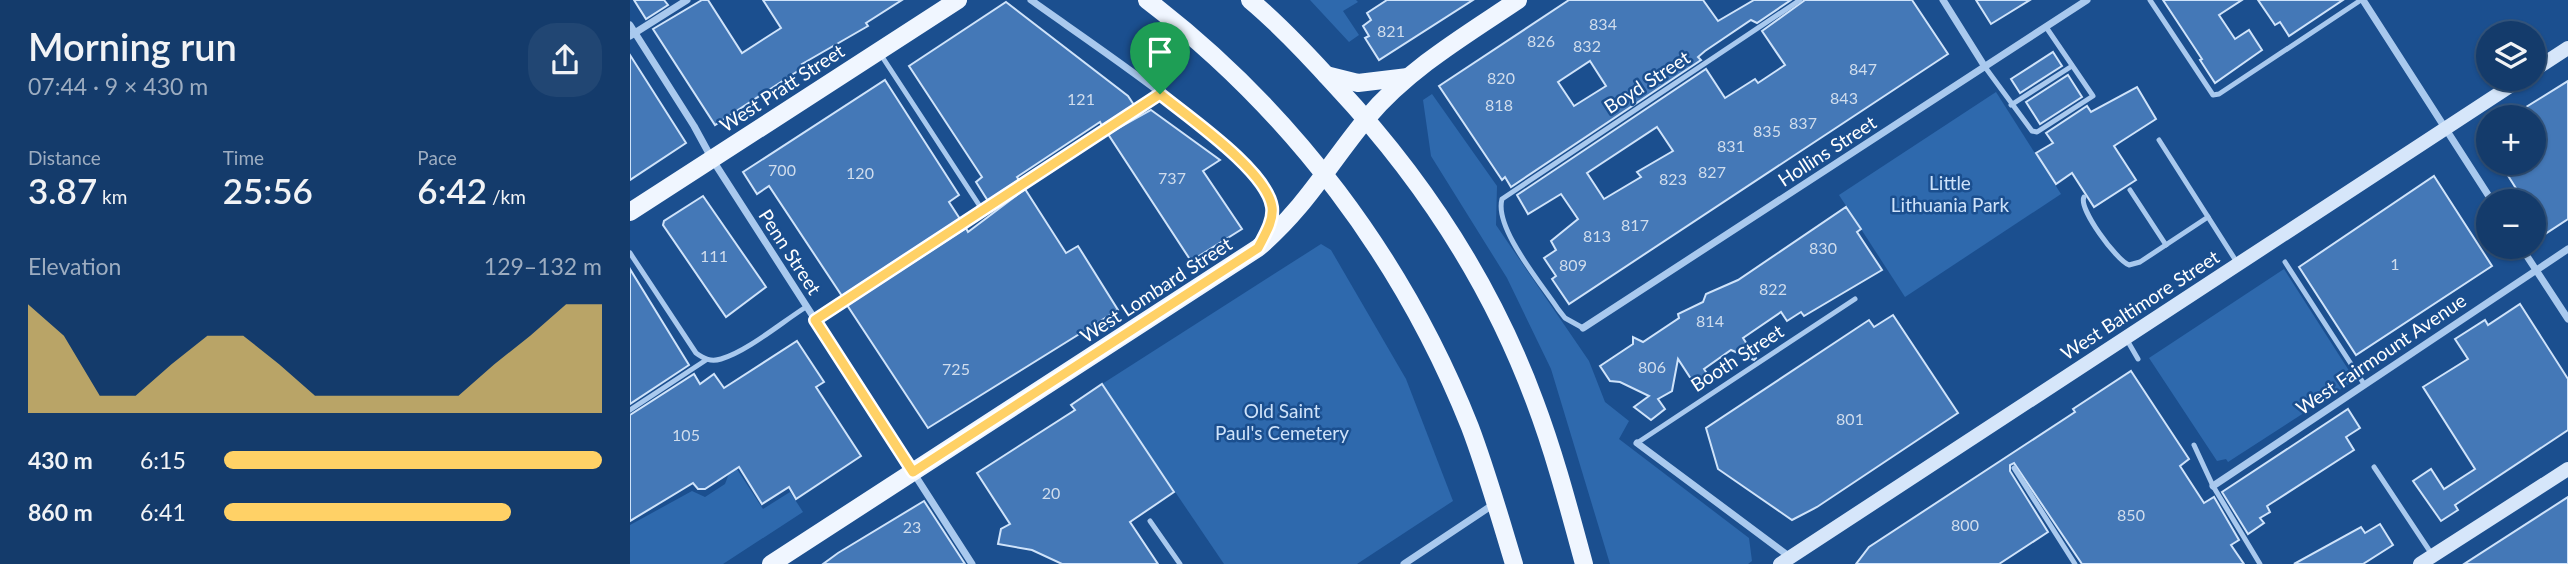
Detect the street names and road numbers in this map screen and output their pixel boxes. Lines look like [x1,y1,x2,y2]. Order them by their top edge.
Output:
street label: West Pratt Street [715,39,848,136]
street label: Boyd Street [1600,45,1694,118]
street label: Hollins Street [1773,110,1880,191]
street label: Penn Street [754,205,827,299]
street label: West Lombard Street [1076,232,1236,347]
street label: West Baltimore Street [2056,245,2223,364]
street label: West Fairmount Avenue [2291,288,2470,419]
street label: Booth Street [1686,319,1788,396]

